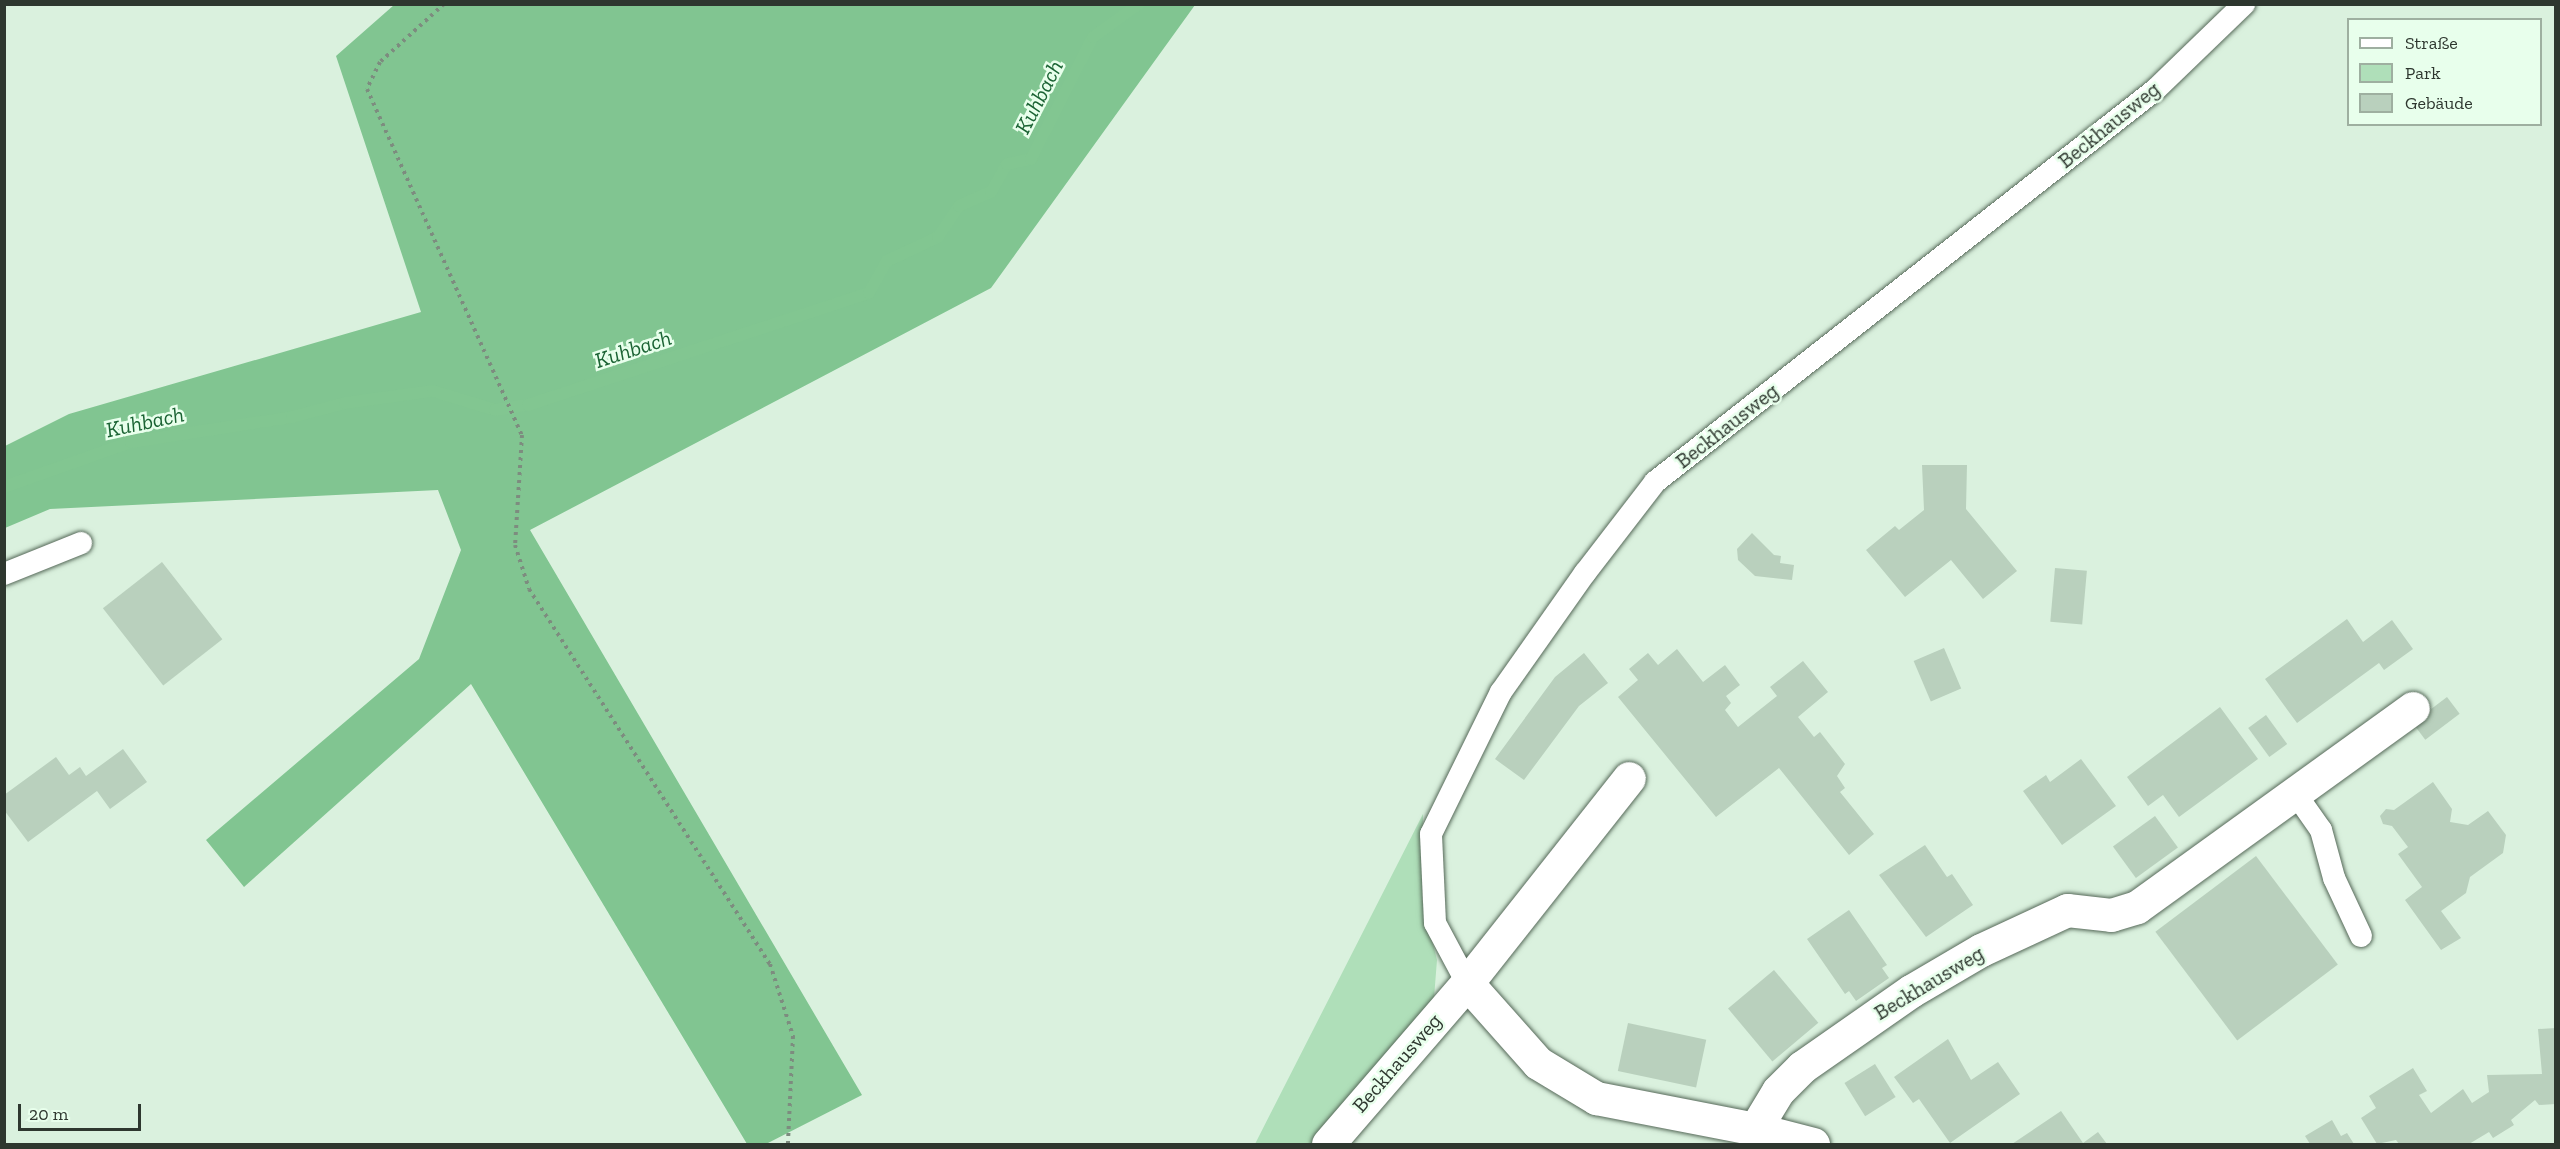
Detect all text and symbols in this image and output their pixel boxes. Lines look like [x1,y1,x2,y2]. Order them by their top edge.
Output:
legend [2347,18,2542,126]
text: Straße [2405,32,2458,54]
water label: Kuhbach [1009,56,1069,138]
text: Park [2405,62,2441,84]
street label: Beckhausweg [2053,76,2165,174]
text: Gebäude [2405,92,2473,114]
water label: Kuhbach [591,324,675,374]
street label: Beckhausweg [1671,378,1783,474]
water label: Kuhbach [104,401,186,443]
street label: Beckhausweg [1870,940,1988,1026]
street label: Beckhausweg [1347,1008,1447,1118]
scale bar [21,1092,144,1130]
text: 20 m [29,1103,68,1125]

